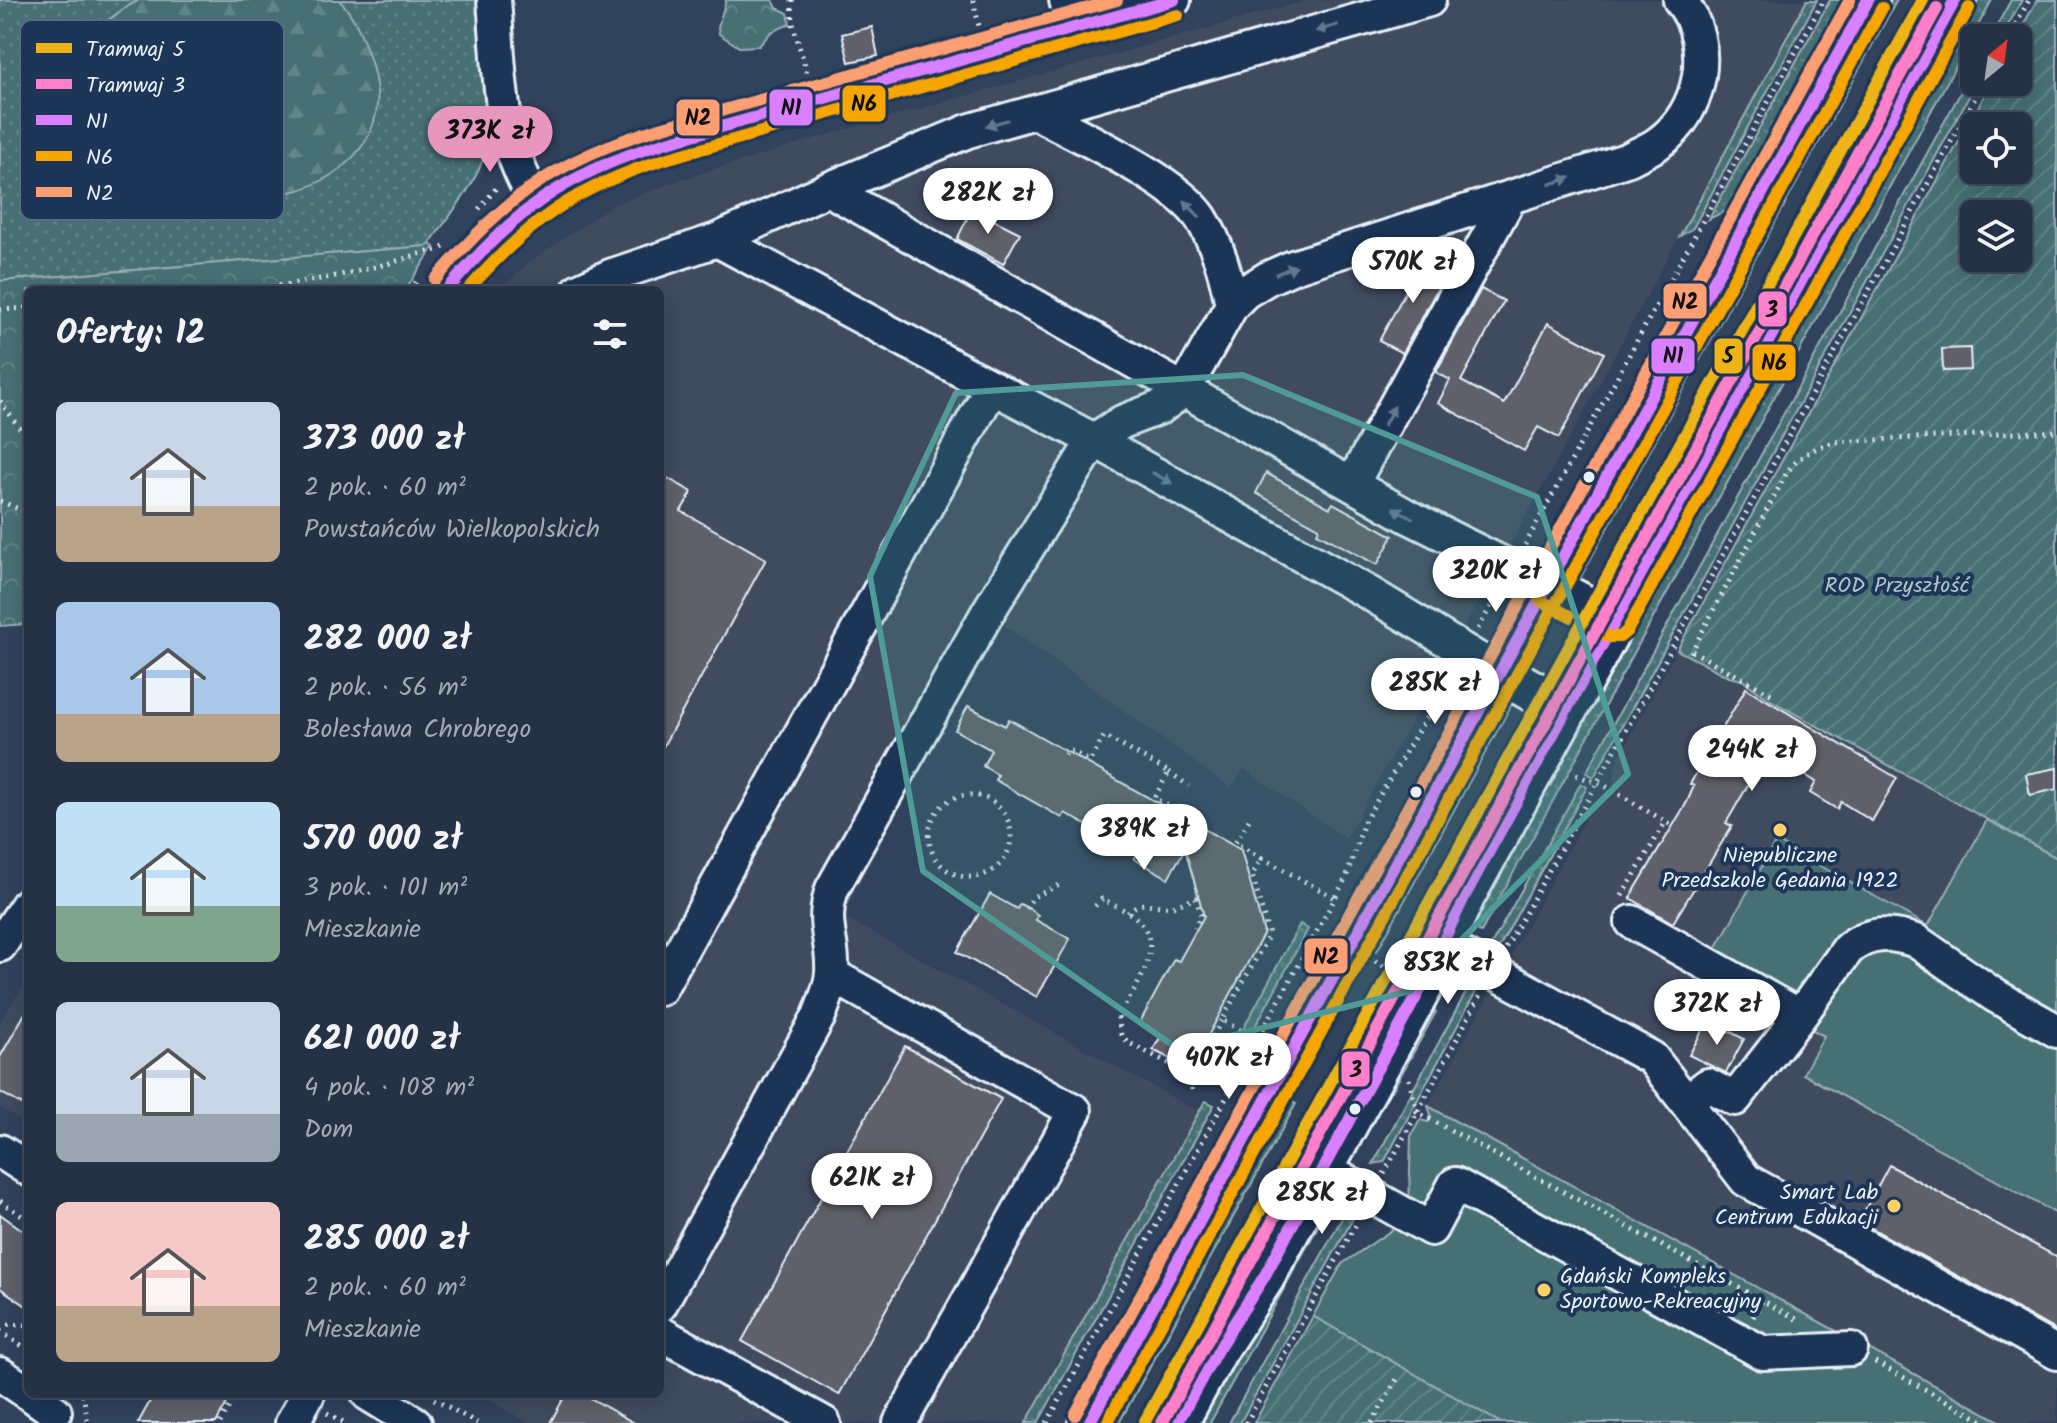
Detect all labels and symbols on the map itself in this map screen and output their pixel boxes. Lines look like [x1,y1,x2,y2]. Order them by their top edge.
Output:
legend [20,20,284,220]
one-way arrow [1315,23,1340,35]
north arrow [1960,24,2032,96]
text: Tramwaj 5 [86,33,185,68]
text: Tramwaj 3 [86,69,185,104]
line badge: N6 [841,84,887,123]
line badge: N1 [768,88,814,127]
text: N6 [851,88,877,123]
text: N1 [781,92,802,127]
line badge: N2 [675,98,721,137]
text: N2 [685,102,711,137]
text: N1 [86,105,108,140]
pin: 373K zł [416,106,564,174]
one-way arrow [984,117,1008,130]
text: N6 [86,141,113,176]
pin: 282K zł [914,168,1062,236]
one-way arrow [1548,175,1572,187]
text: N2 [86,177,114,212]
one-way arrow [1183,200,1201,219]
pin: 570K zł [1339,237,1487,305]
one-way arrow [1274,264,1298,277]
line badge: N2 [1662,282,1708,320]
text: N2 [1672,286,1698,321]
line badge: 3 [1757,290,1788,328]
text: 3 [1765,294,1778,329]
line badge: N1 [1650,337,1696,375]
line badge: 5 [1713,337,1744,375]
text: N1 [1663,340,1684,375]
text: 5 [1721,340,1735,375]
line badge: N6 [1751,343,1797,382]
text: N6 [1761,347,1787,382]
one-way arrow [1383,404,1396,427]
unlabelled marker [1581,469,1597,485]
one-way arrow [1151,471,1173,485]
one-way arrow [1392,506,1414,520]
pin: 320K zł [1422,546,1570,614]
park label: ROD Przyszłość [1825,569,1971,604]
pin: 285K zł [1361,658,1509,726]
pin: 244K zł [1678,725,1826,793]
unlabelled marker [1408,784,1424,800]
pin: 389K zł [1070,804,1218,872]
marker: Niepubliczne Przedszkole Gedania 1922 [1771,821,1789,839]
place label: Niepubliczne Przedszkole Gedania 1922 [1661,839,1899,899]
line badge: N2 [1303,937,1349,975]
pin: 853K zł [1374,938,1522,1006]
text: N2 [1313,941,1339,976]
pin: 372K zł [1643,979,1791,1047]
pin: 407K zł [1155,1033,1303,1101]
line badge: 3 [1340,1050,1371,1088]
text: 3 [1349,1054,1362,1089]
unlabelled marker [1347,1101,1363,1117]
pin: 621K zł [798,1153,946,1221]
pin: 285K zł [1248,1168,1396,1236]
place label: Smart Lab Centrum Edukacji [1715,1176,1879,1236]
marker: Smart Lab Centrum Edukacji [1885,1197,1903,1215]
place label: Gdański Kompleks Sportowo-Rekreacyjny [1560,1260,1762,1320]
marker: Gdański Kompleks Sportowo-Rekreacyjny [1535,1281,1553,1299]

